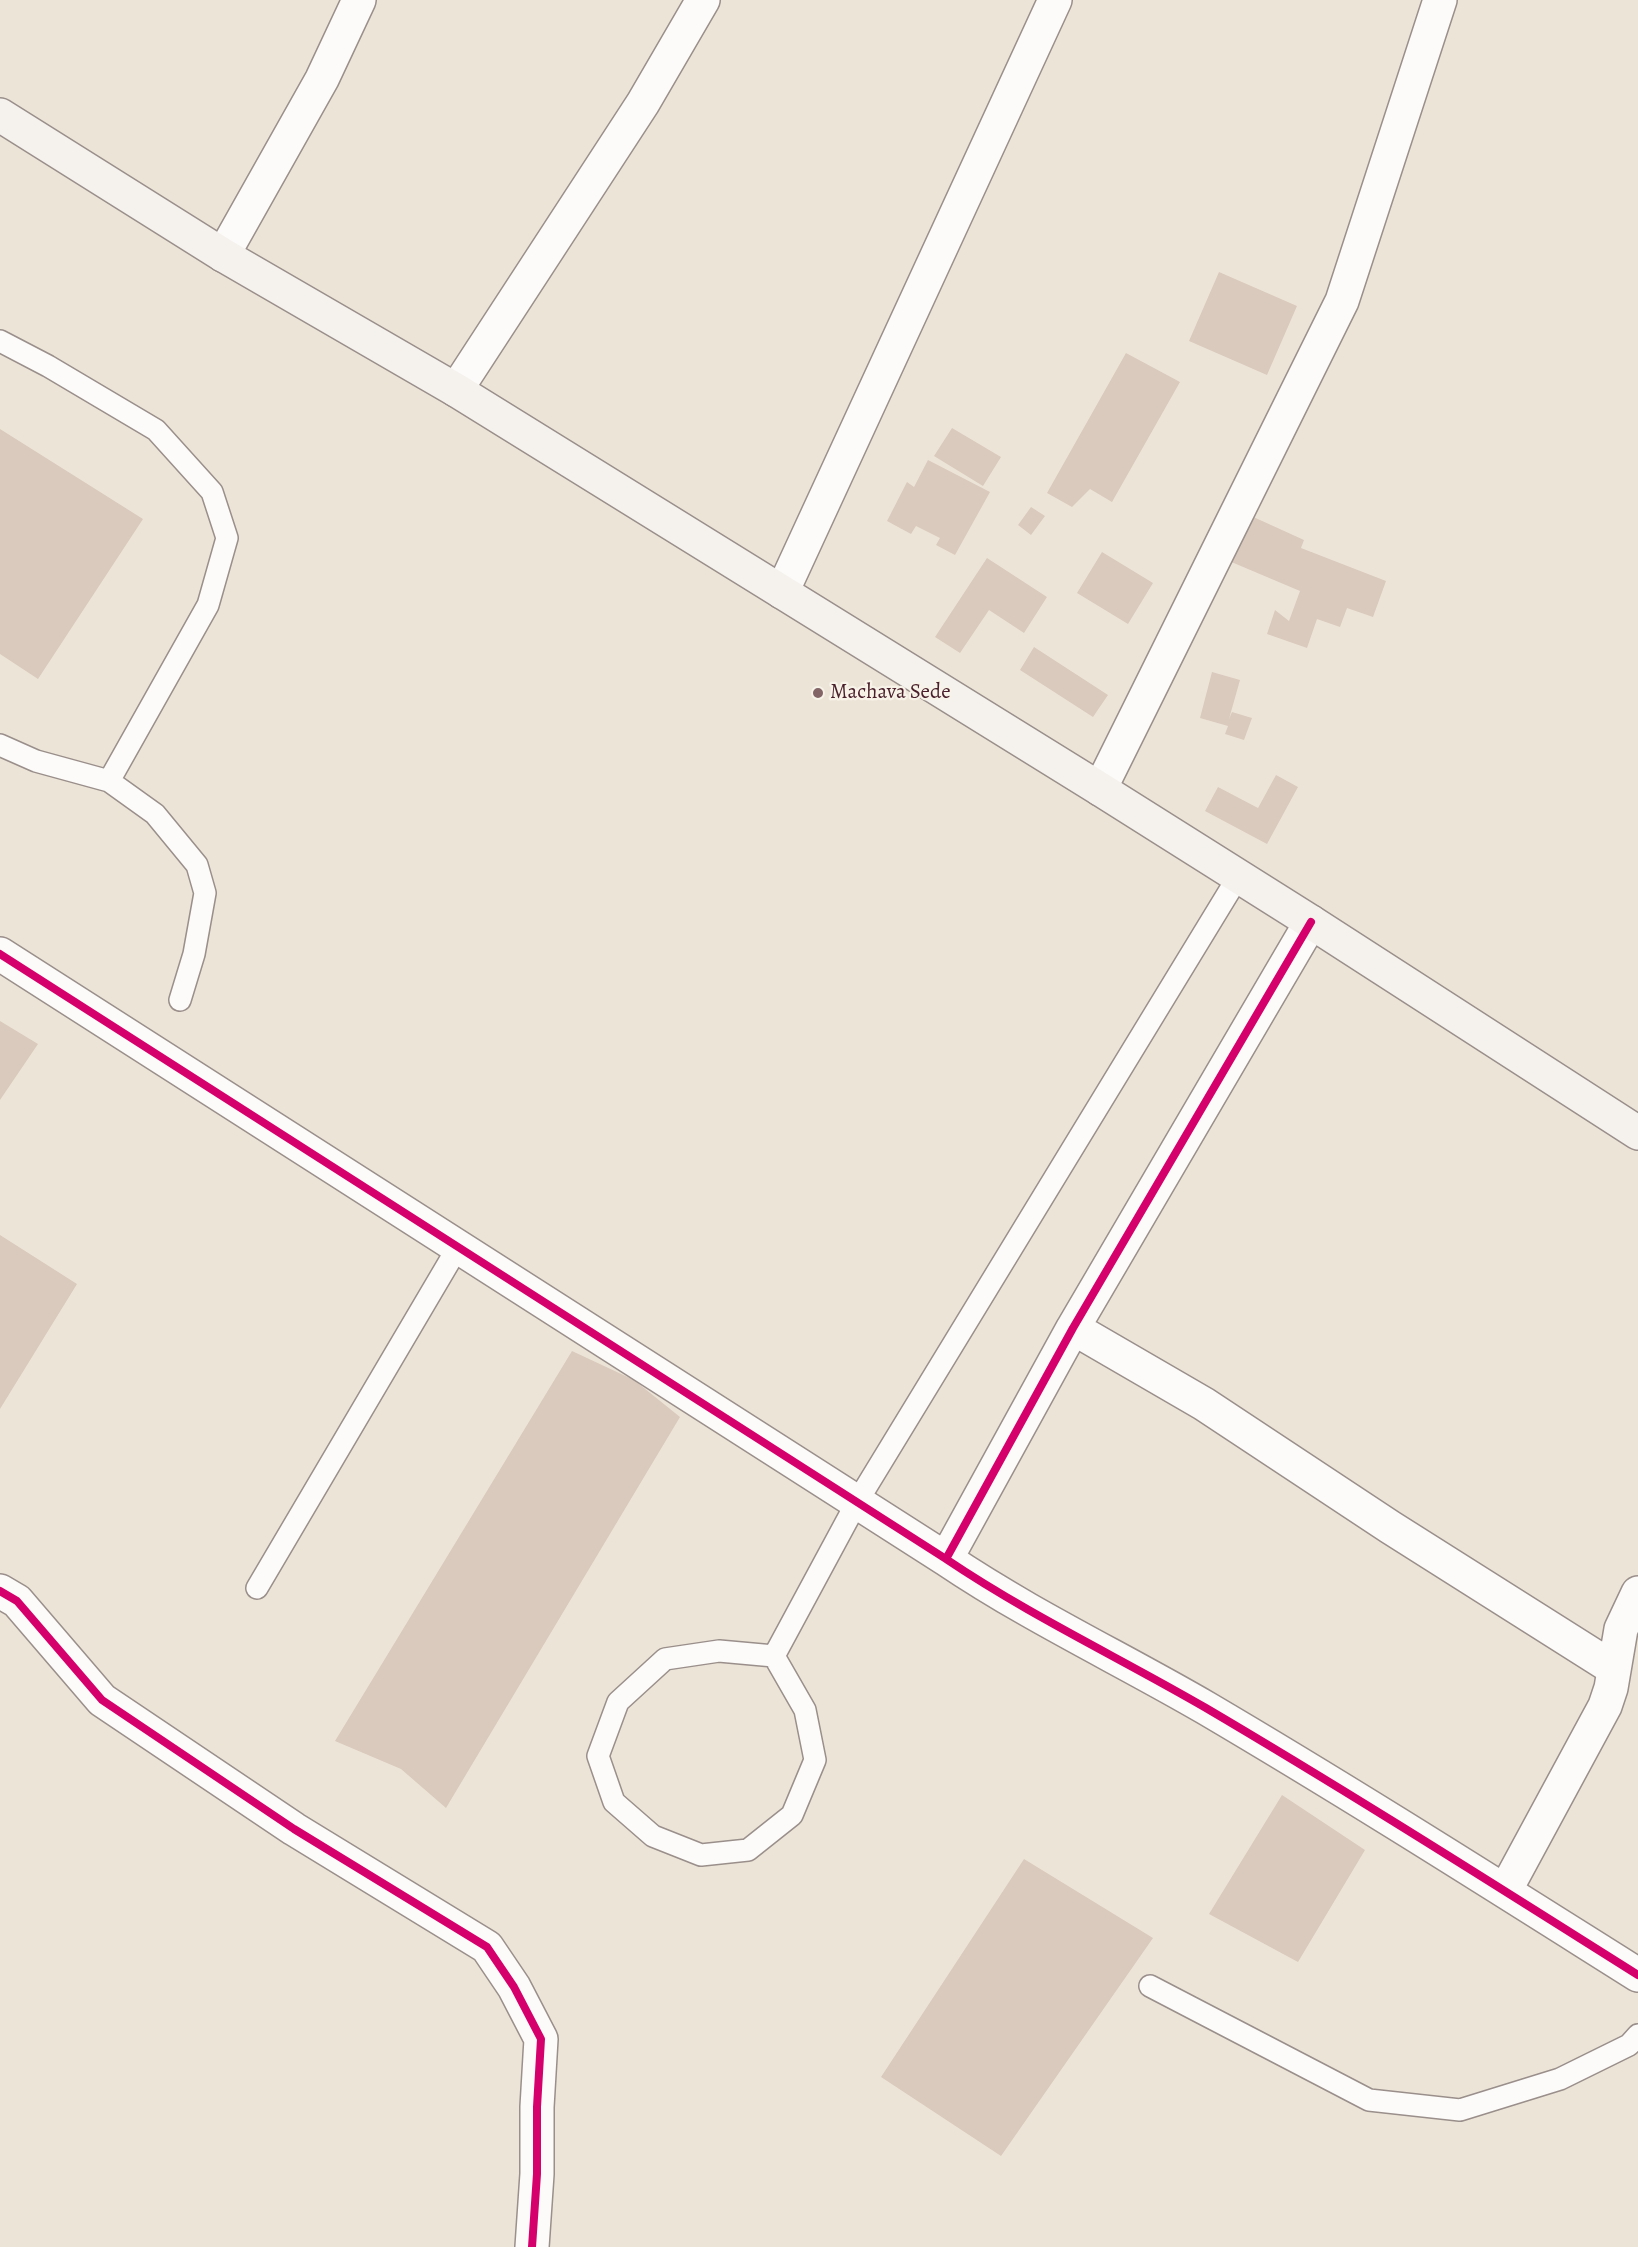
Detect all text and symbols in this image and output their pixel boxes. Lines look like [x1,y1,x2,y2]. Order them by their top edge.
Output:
place label: Machava Sede [830,680,951,706]
marker: Machava Sede [811,686,825,700]

